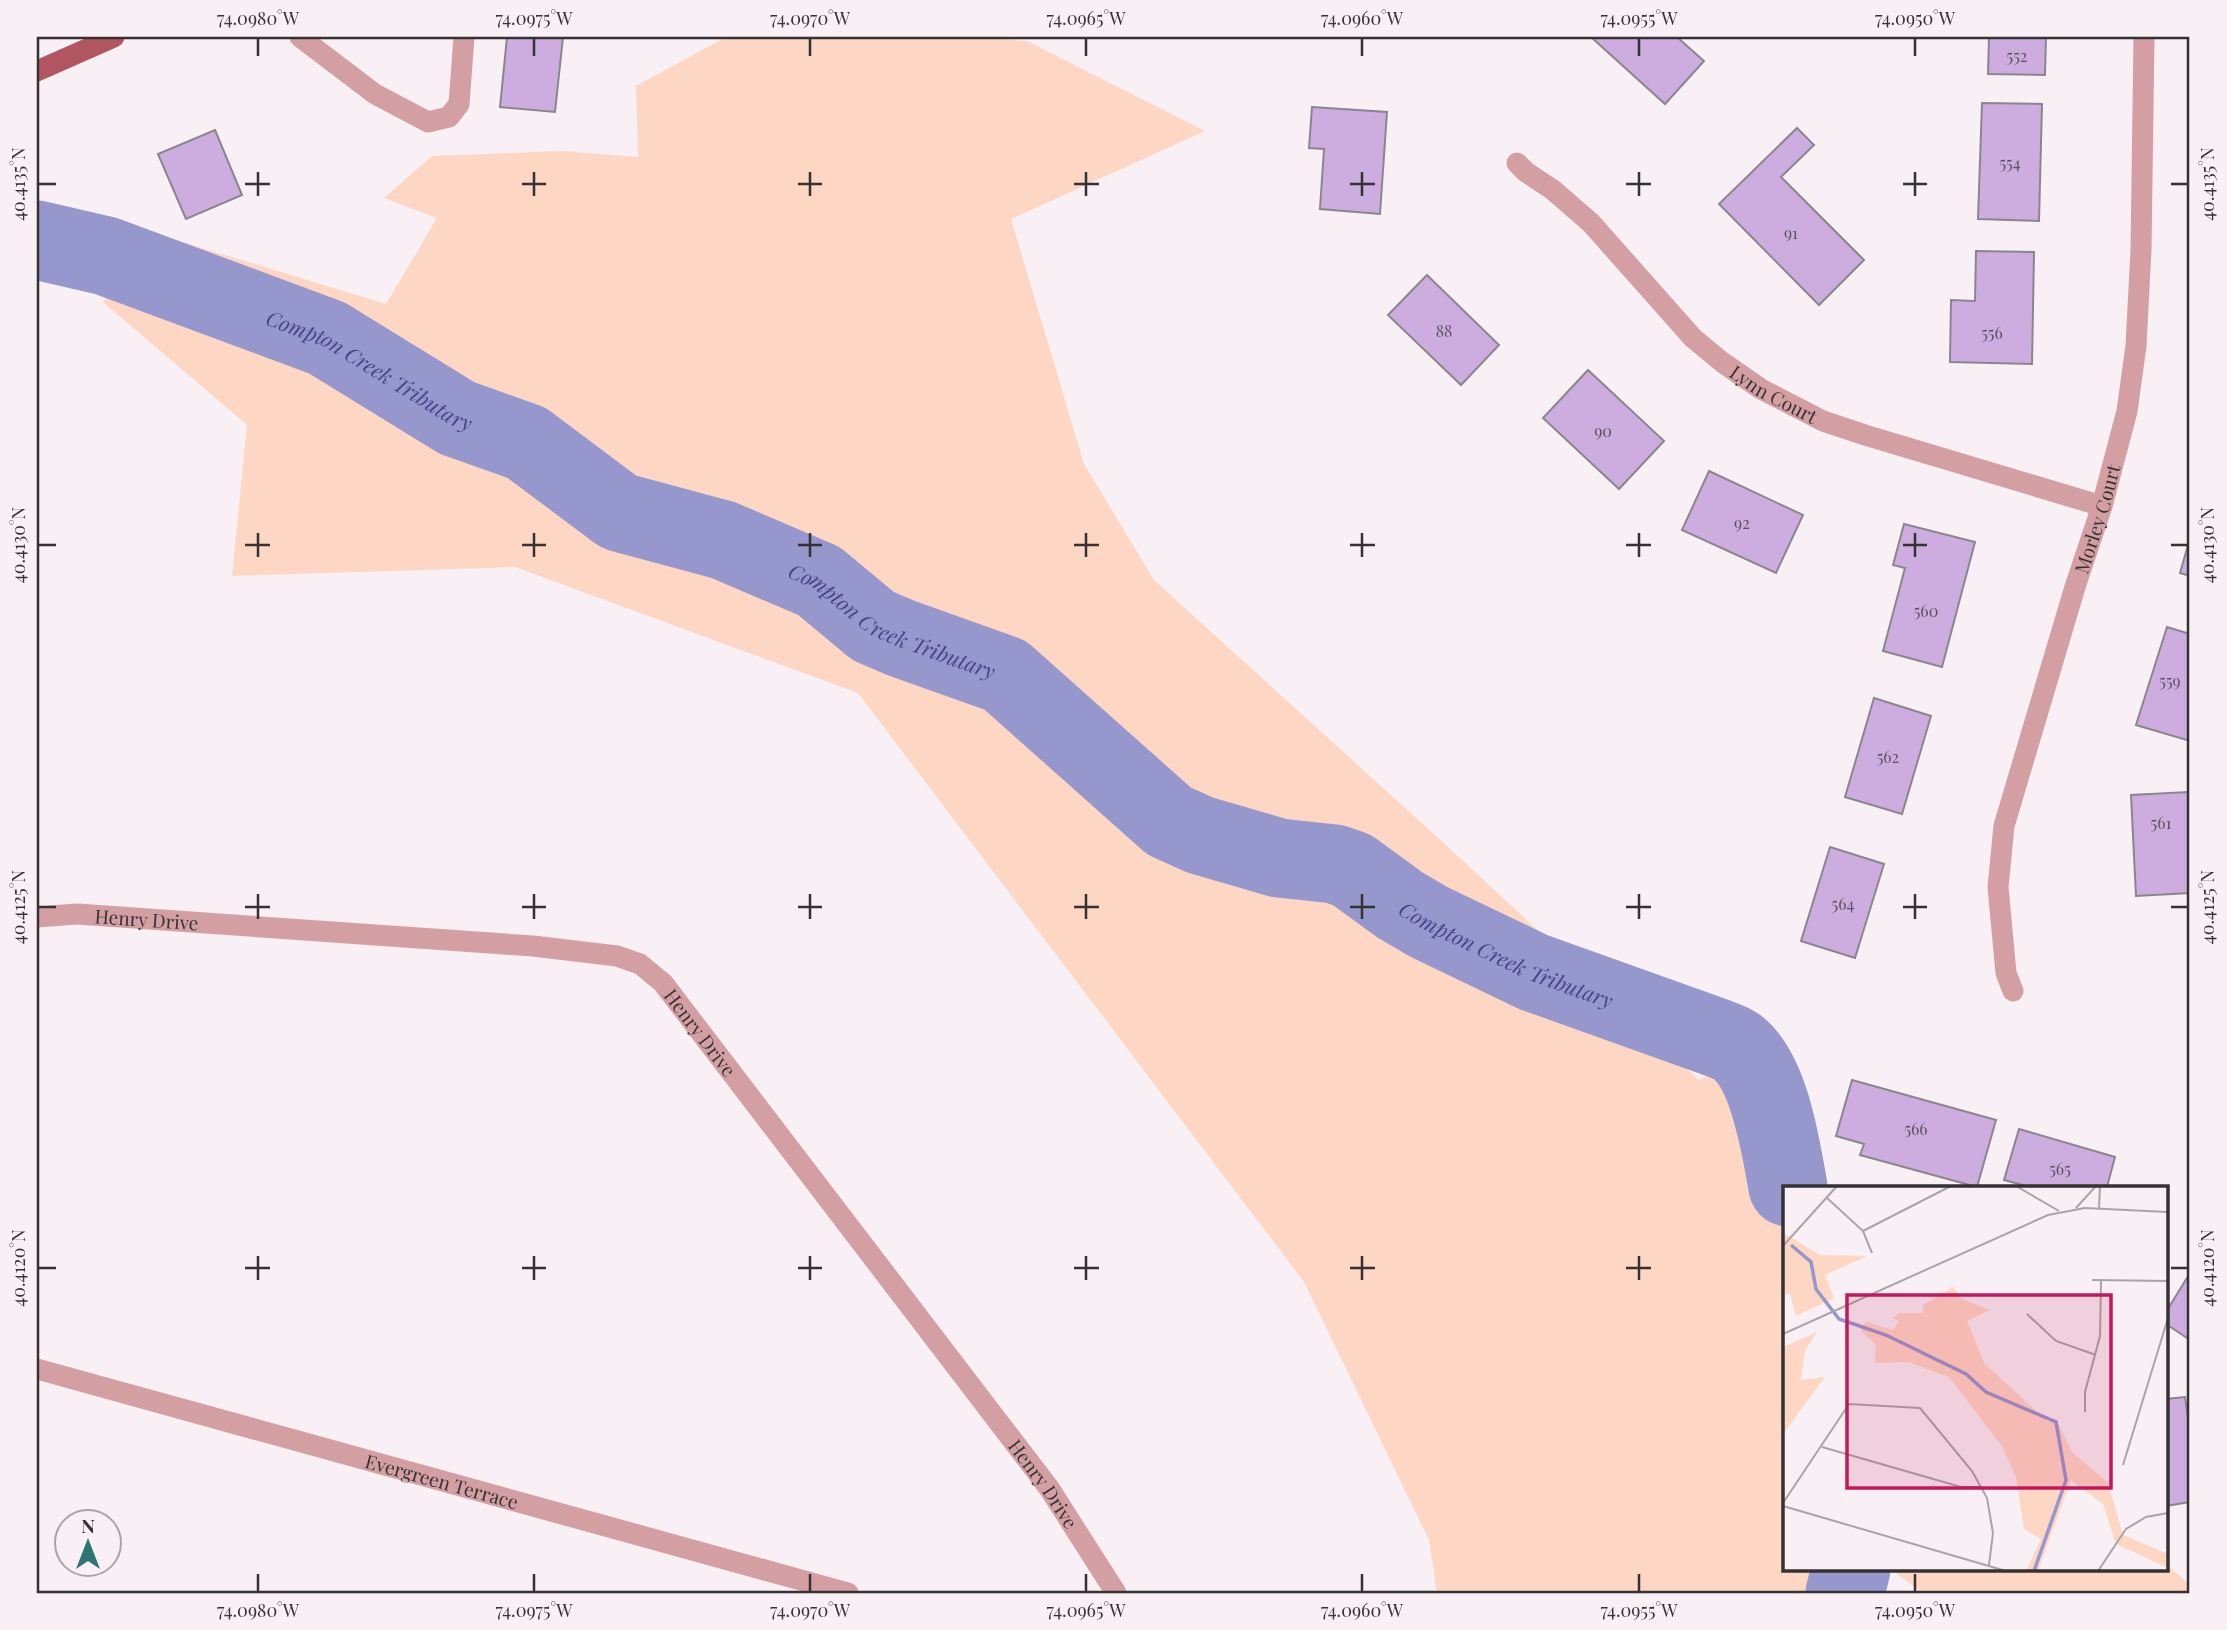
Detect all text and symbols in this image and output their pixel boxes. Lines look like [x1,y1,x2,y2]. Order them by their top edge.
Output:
text: 74.0980°W [217,6,300,30]
text: 74.0975°W [496,6,573,30]
text: 74.0970°W [770,6,851,30]
text: 74.0965°W [1047,6,1126,30]
text: 74.0960°W [1321,6,1404,30]
text: 74.0955°W [1600,6,1678,30]
text: 74.0950°W [1875,6,1956,30]
house number: 552 [2007,45,2027,66]
text: 40.4135°N [6,147,30,221]
text: 40.4135°N [2195,147,2219,221]
house number: 554 [1999,152,2021,173]
house number: 91 [1784,222,1798,243]
water label: Compton Creek Tributary [263,303,476,436]
house number: 88 [1436,320,1452,341]
house number: 556 [1981,322,2003,343]
street label: Lynn Court [1725,359,1822,429]
house number: 90 [1594,420,1612,441]
street label: Morley Court [2067,461,2126,577]
text: 40.4130°N [6,506,30,583]
text: 40.4130°N [2195,506,2219,583]
house number: 92 [1734,512,1750,533]
water label: Compton Creek Tributary [785,556,999,685]
house number: 560 [1914,600,1938,621]
house number: 559 [2159,670,2181,691]
house number: 562 [1877,746,1899,767]
house number: 561 [2151,812,2171,833]
text: 40.4125°N [6,870,30,944]
text: 40.4125°N [2195,870,2219,944]
house number: 564 [1832,893,1854,914]
water label: Compton Creek Tributary [1394,894,1617,1014]
street label: Henry Drive [94,902,199,935]
street label: Henry Drive [659,983,743,1081]
house number: 566 [1904,1118,1928,1139]
house number: 565 [2049,1158,2071,1179]
inset map [1783,1186,2168,1570]
text: 40.4120°N [6,1229,30,1307]
text: 40.4120°N [2195,1229,2219,1307]
street label: Henry Drive [1003,1434,1084,1533]
street label: Evergreen Terrace [362,1447,521,1514]
north arrow [52,1508,122,1578]
text: N [81,1512,95,1538]
text: 74.0980°W [217,1598,300,1622]
text: 74.0975°W [496,1598,573,1622]
text: 74.0970°W [770,1598,851,1622]
text: 74.0965°W [1047,1598,1126,1622]
text: 74.0960°W [1321,1598,1404,1622]
text: 74.0955°W [1600,1598,1678,1622]
text: 74.0950°W [1875,1598,1956,1622]

